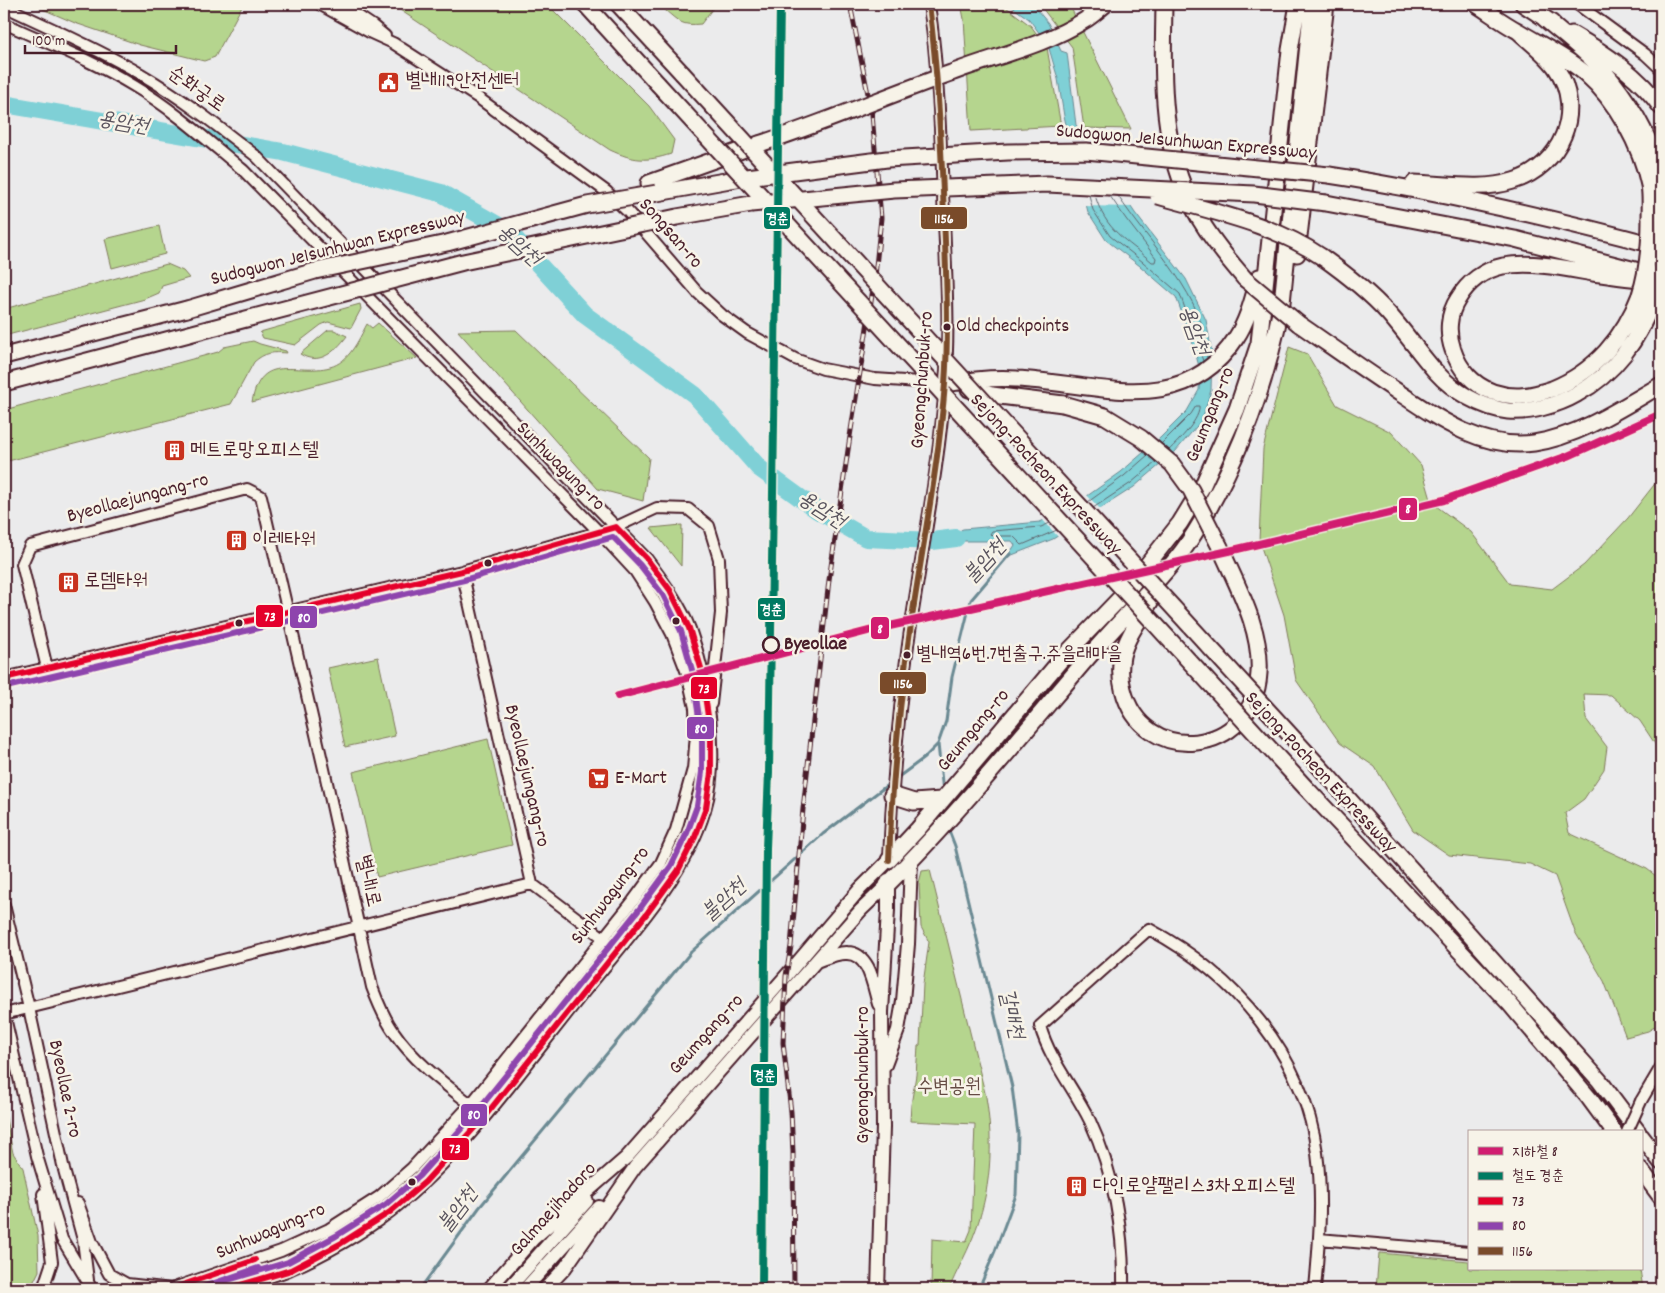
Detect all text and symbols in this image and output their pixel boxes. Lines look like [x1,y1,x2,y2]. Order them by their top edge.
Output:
scale bar [25,22,176,54]
text: 100 m [32,31,65,53]
street label: 순화궁로 [162,60,230,120]
place label: 별내119안전센터 [405,68,519,96]
public building icon: 별내119안전센터 [377,70,401,94]
water label: 용암천 [95,105,153,144]
street label: Sudogwon Je1sunhwan Expressway [1055,118,1318,168]
street label: Songsan-ro [631,192,709,276]
street label: Sudogwon Je1sunhwan Expressway [208,204,469,294]
line badge: 경춘 [763,206,791,230]
line badge: 1156 [920,206,968,230]
text: 경춘 [766,210,788,230]
text: 1156 [934,210,954,230]
water label: 용암천 [489,218,548,276]
water label: 용암천 [1170,302,1216,362]
street label: Gyeongchunbuk-ro [904,310,942,450]
place label: Old checkpoints [956,314,1069,341]
marker: Old checkpoints [942,322,952,332]
street label: Geumgang-ro [1179,363,1243,467]
street label: Sejong-Pocheon Expressway [962,388,1128,563]
street label: Sunhwagung-ro [509,416,611,518]
place label: 메트로망오피스텔 [190,437,319,465]
building icon: 메트로망오피스텔 [162,439,186,463]
street label: Byeollaejungang-ro [64,467,212,531]
water label: 용암천 [792,485,852,539]
line badge: 8 [1398,497,1418,521]
text: 8 [1405,500,1411,520]
place label: 이레타워 [252,527,316,555]
building icon: 이레타워 [224,529,248,553]
water label: 불암천 [958,532,1016,591]
unlabelled marker [483,558,493,568]
place label: 로뎀타워 [84,568,148,596]
building icon: 로뎀타워 [56,570,80,594]
line badge: 경춘 [757,597,786,621]
text: 경춘 [760,601,782,621]
line badge: 73 [255,604,284,628]
line badge: 80 [289,605,318,629]
text: 73 [264,608,276,628]
text: 80 [297,609,311,629]
unlabelled marker [671,616,681,626]
line badge: 8 [870,616,890,640]
unlabelled marker [234,618,244,628]
text: 8 [877,620,883,640]
place label: Byeollae [784,631,847,659]
marker: Byeollae [762,636,780,654]
place label: 별내역6번.7번출구.주을래마을 [916,642,1122,669]
marker: 별내역6번.7번출구.주을래마을 [902,650,912,660]
line badge: 1156 [879,671,927,695]
text: 1156 [893,675,913,695]
line badge: 73 [690,676,718,700]
text: 73 [698,680,710,700]
street label: Geumgang-ro [931,683,1017,779]
street label: Sejong-Pocheon Expressway [1237,686,1403,861]
street label: Byeollaejungang-ro [496,702,556,850]
line badge: 80 [686,716,715,740]
text: 80 [694,720,708,740]
place label: E-Mart [615,765,667,793]
supermarket icon: E-Mart [587,767,611,791]
street label: Sunhwagung-ro [565,841,657,951]
street label: 별내1로 [347,852,387,910]
water label: 불암천 [696,871,755,929]
water label: 갈매천 [990,986,1031,1044]
street label: Geumgang-ro [663,988,751,1082]
street label: Gyeongchunbuk-ro [850,1006,878,1144]
street label: Byeollae 2-ro [40,1037,88,1141]
line badge: 경춘 [750,1063,778,1087]
text: 경춘 [753,1067,775,1087]
park label: 수변공원 [917,1074,981,1102]
line badge: 80 [460,1103,488,1127]
text: 80 [467,1106,481,1126]
legend [1468,1130,1642,1270]
line badge: 73 [441,1137,470,1161]
text: 73 [449,1140,461,1160]
text: 지하철 8 [1512,1142,1558,1164]
street label: Galmaejihadoro [504,1157,604,1263]
text: 철도 경춘 [1512,1166,1564,1188]
place label: 다인로얄팰리스3차오피스텔 [1093,1173,1295,1201]
building icon: 다인로얄팰리스3차오피스텔 [1065,1175,1089,1199]
unlabelled marker [407,1177,417,1187]
water label: 불암천 [432,1179,487,1239]
text: 73 [1512,1192,1524,1214]
street label: Sunhwagung-ro [212,1196,330,1268]
text: 80 [1512,1216,1526,1238]
text: 1156 [1512,1242,1533,1264]

